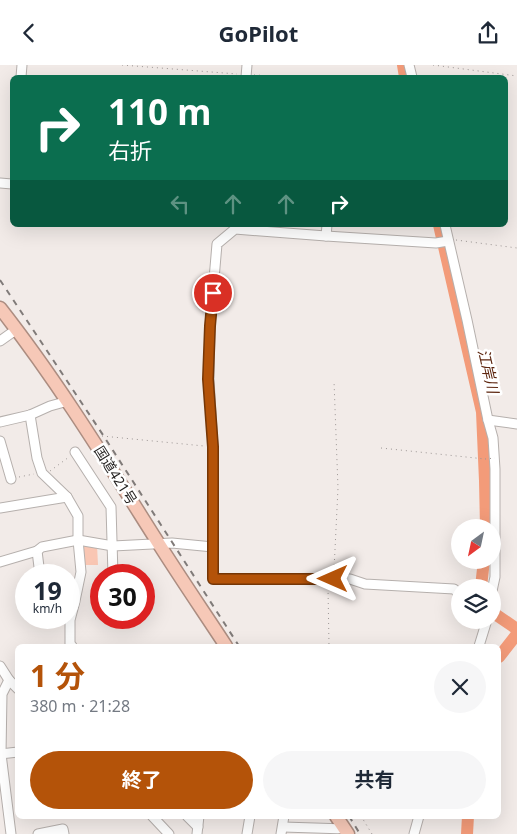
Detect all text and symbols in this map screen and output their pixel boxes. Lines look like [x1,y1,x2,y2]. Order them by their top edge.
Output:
text: GoPilot [219,18,298,48]
icon: back [15,19,43,47]
icon: share [474,19,502,47]
text: 110 m [108,88,211,135]
icon: right [25,95,90,160]
text: 右折 [108,135,152,165]
icon: left [166,190,194,218]
icon: ahead [219,190,247,218]
icon: ahead [272,190,300,218]
icon: right [325,190,353,218]
pin [192,272,234,314]
icon: arrive [199,279,227,307]
water label: 江岸川 [474,347,504,397]
street label: 国道421号 [90,442,142,508]
north arrow [451,519,501,569]
map controls [451,519,501,629]
position arrow [306,552,358,604]
speed limit sign: 30 [90,564,155,629]
text: 19 [33,573,62,607]
button: layers [451,579,501,629]
text: km/h [33,600,62,617]
text: 1 分 [30,655,85,696]
button: close [434,661,486,713]
text: 380 m · 21:28 [30,695,130,717]
button: 終了 [30,751,253,809]
button: 共有 [263,751,486,809]

